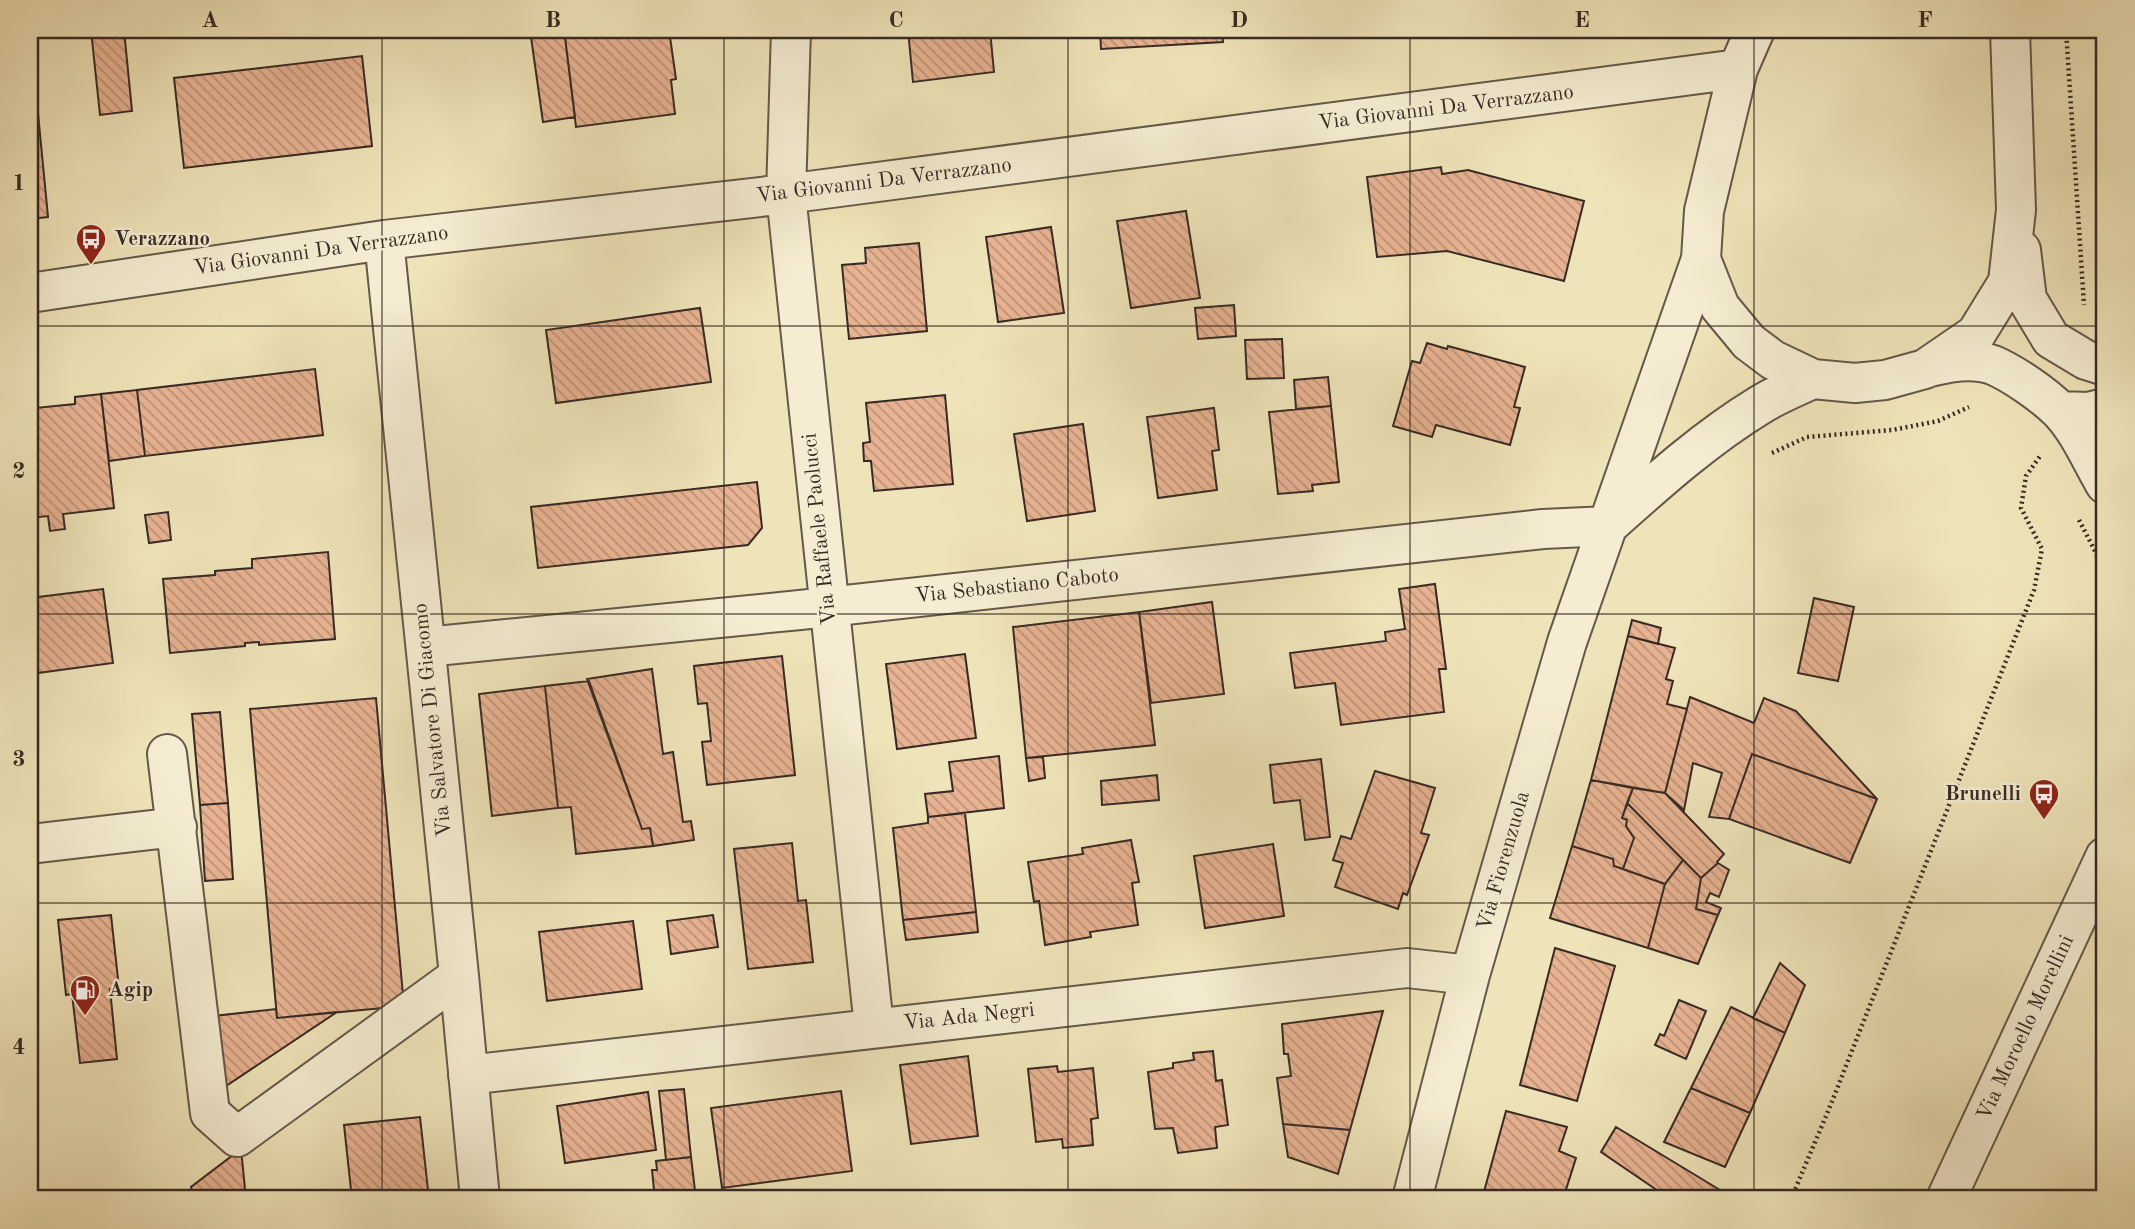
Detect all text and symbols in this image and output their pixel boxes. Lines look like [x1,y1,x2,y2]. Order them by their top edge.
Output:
text: A [201,9,219,32]
text: B [545,9,561,32]
text: C [888,9,904,32]
text: D [1230,9,1248,32]
text: E [1574,9,1590,32]
text: F [1917,9,1933,32]
street label: Via Giovanni Da Verrazzano [1317,82,1575,134]
street label: Via Giovanni Da Verrazzano [755,155,1013,207]
text: 1 [12,172,26,195]
bus stop icon: Verazzano [74,222,108,266]
street label: Via Giovanni Da Verrazzano [192,223,450,279]
place label: Verazzano [114,229,210,250]
street label: Via Raffaele Paolucci [799,432,841,626]
text: 2 [12,460,26,483]
street label: Via Sebastiano Caboto [914,565,1120,607]
street label: Via Salvatore Di Giacomo [410,602,456,838]
text: 3 [12,748,26,771]
bus stop icon: Brunelli [2027,777,2061,821]
place label: Brunelli [1945,784,2021,805]
street label: Via Fiorenzuola [1474,789,1534,933]
street label: Via Moroello Morellini [1974,932,2078,1124]
fuel station icon: Agip [68,973,102,1017]
place label: Agip [108,980,153,1001]
street label: Via Ada Negri [902,1000,1036,1034]
text: 4 [12,1036,26,1059]

